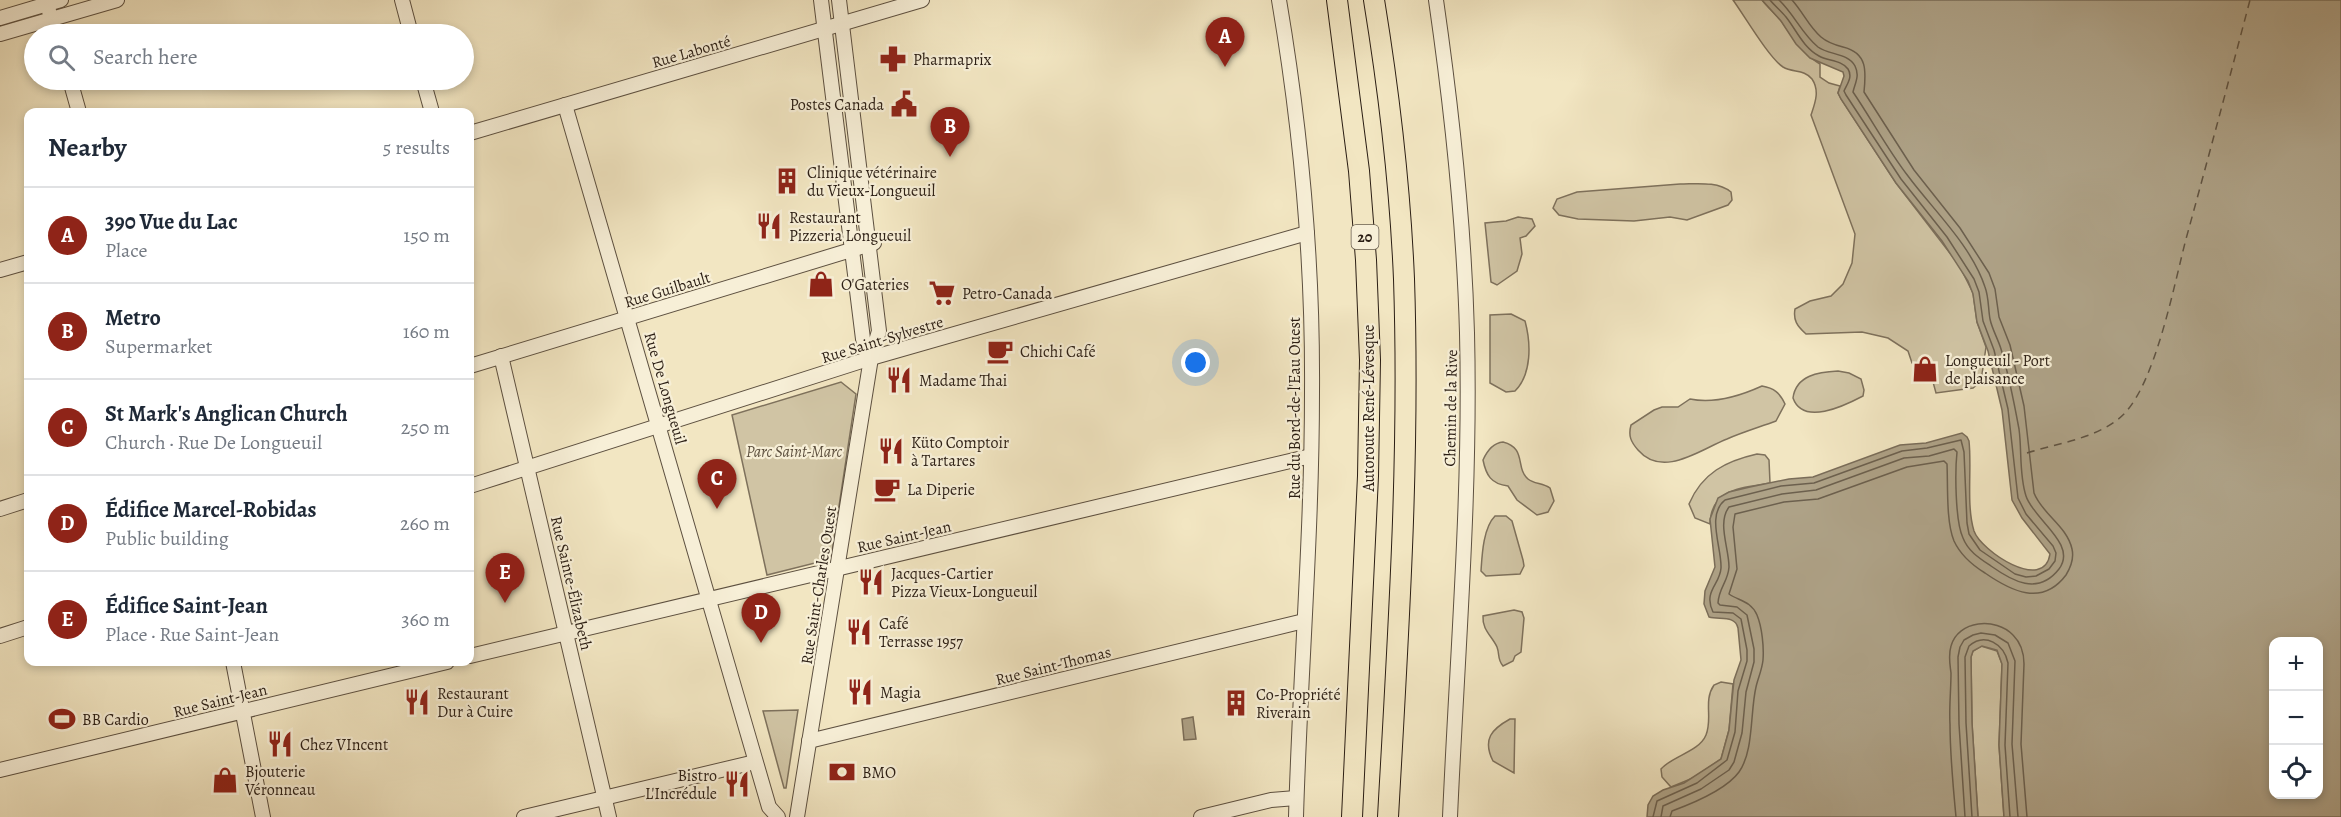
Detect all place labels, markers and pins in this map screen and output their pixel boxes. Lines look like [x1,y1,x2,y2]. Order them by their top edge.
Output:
pin: A [1206,17,1244,67]
pharmacy icon: Pharmaprix [878,44,908,74]
place label: Pharmaprix [913,49,992,71]
public building icon: Postes Canada [889,89,919,119]
place label: Postes Canada [790,94,885,116]
pin: B [930,108,970,157]
place label: Clinique vétérinaire du Vieux-Longueuil [807,162,937,202]
building icon: Clinique vétérinaire du Vieux-Longueuil [772,166,802,196]
place label: Restaurant Pizzeria Longueuil [789,207,911,247]
restaurant icon: Restaurant Pizzeria Longueuil [754,211,784,241]
shop icon: O'Gateries [806,269,836,299]
place label: O'Gateries [841,274,909,296]
supermarket icon: Petro-Canada [927,278,957,308]
place label: Petro-Canada [962,283,1053,305]
cafe icon: Chichi Café [985,336,1015,366]
place label: Chichi Café [1020,341,1096,363]
place label: Longueuil - Port de plaisance [1945,350,2050,390]
shop icon: Longueuil - Port de plaisance [1910,354,1940,384]
restaurant icon: Madame Thai [884,365,914,395]
place label: Madame Thai [919,370,1007,392]
place label: Küto Comptoir à Tartares [911,432,1009,472]
restaurant icon: Küto Comptoir à Tartares [876,436,906,466]
pin: C [698,460,736,509]
cafe icon: La Diperie [872,474,902,504]
place label: La Diperie [907,479,975,501]
pin: E [486,554,524,603]
place label: Jacques-Cartier Pizza Vieux-Longueuil [891,563,1038,603]
restaurant icon: Jacques-Cartier Pizza Vieux-Longueuil [856,567,886,597]
pin: D [742,594,780,643]
place label: Café Terrasse 1957 [879,613,963,653]
restaurant icon: Café Terrasse 1957 [844,617,874,647]
restaurant icon: Magia [845,677,875,707]
place label: Magia [880,682,921,704]
place label: Restaurant Dur à Cuire [437,683,513,723]
place label: Co-Propriété Riverain [1256,684,1341,724]
restaurant icon: Restaurant Dur à Cuire [402,687,432,717]
building icon: Co-Propriété Riverain [1221,688,1251,718]
sports icon: BB Cardio [47,704,77,734]
place label: BB Cardio [82,709,149,731]
restaurant icon: Chez VIncent [265,729,295,759]
place label: Chez VIncent [300,734,388,756]
bank icon: BMO [827,757,857,787]
place label: Bjouterie Véronneau [244,761,316,801]
place label: BMO [862,762,896,784]
shop icon: Bjouterie Véronneau [210,765,240,795]
place label: Bistro L'Incrédule [645,765,717,805]
restaurant icon: Bistro L'Incrédule [722,769,752,799]

